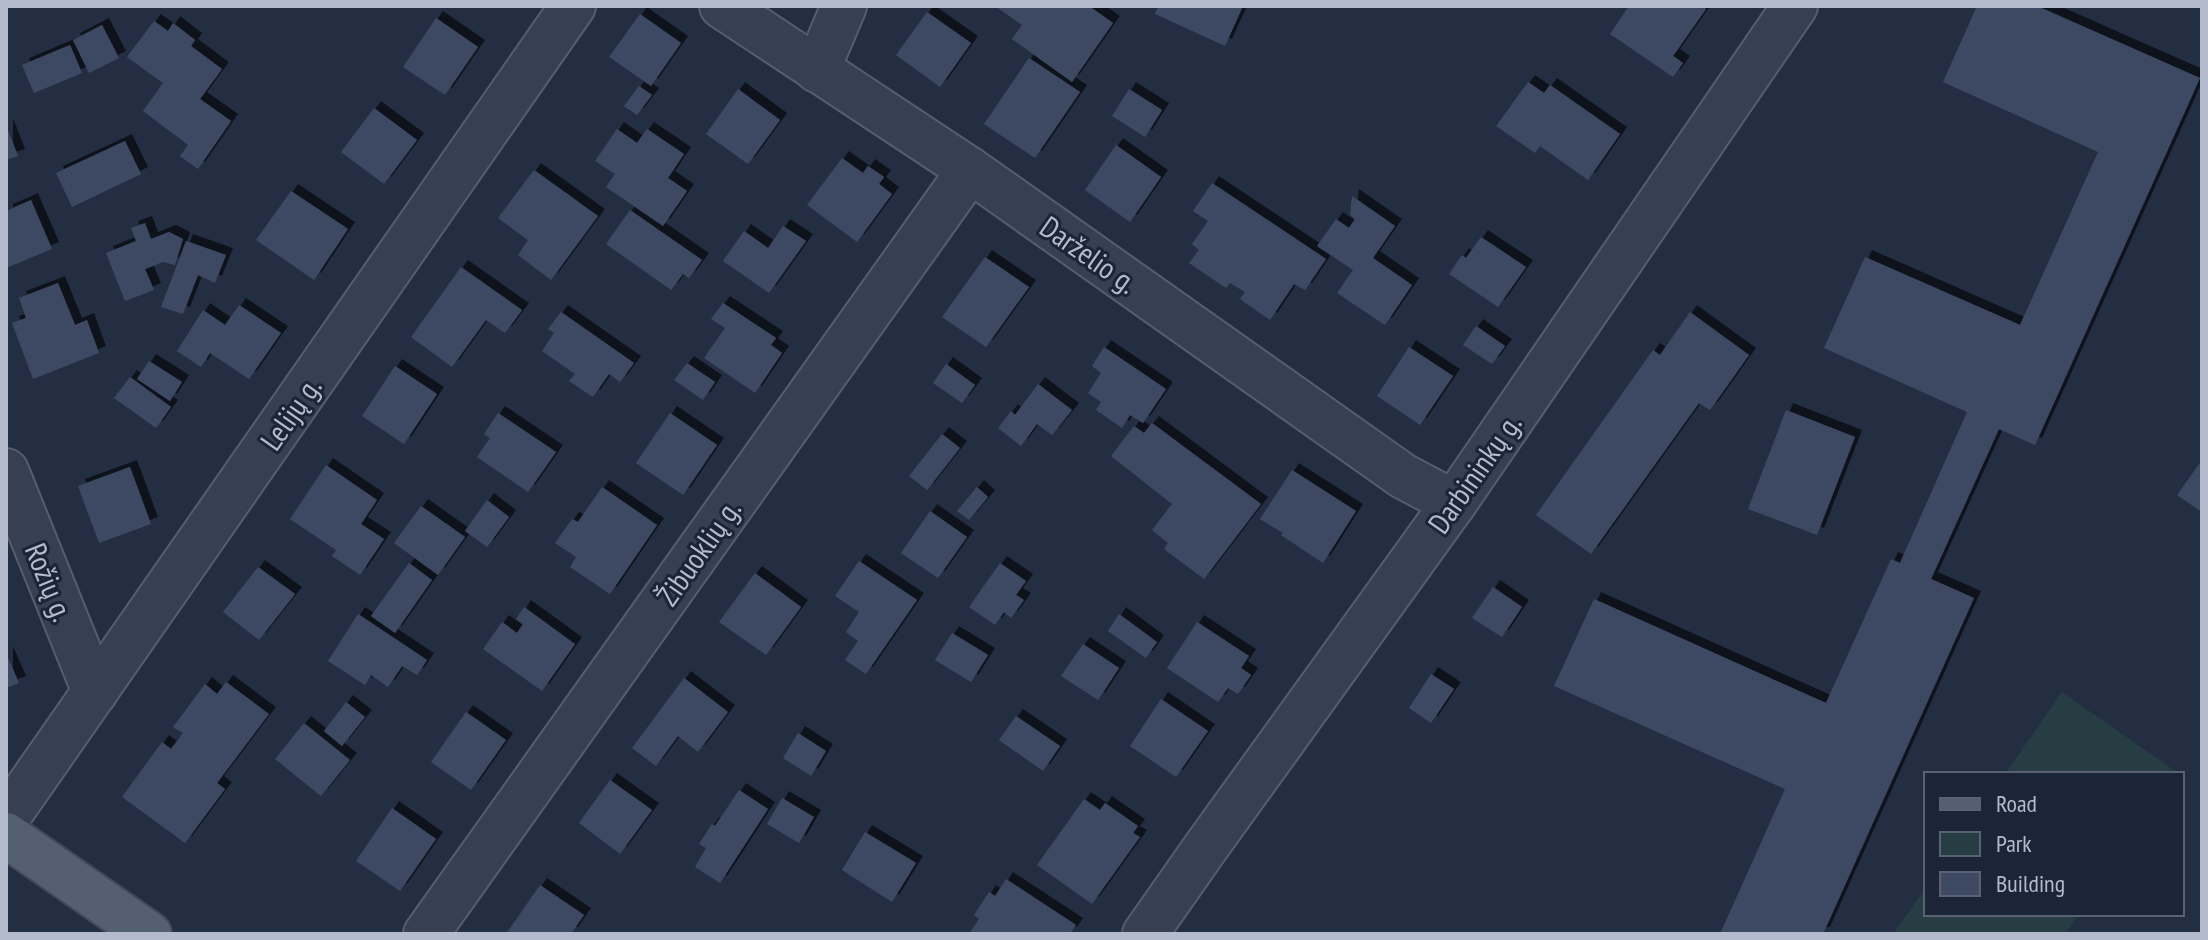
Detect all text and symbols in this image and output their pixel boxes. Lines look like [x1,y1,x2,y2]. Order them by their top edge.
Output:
street label: Darželio g. [1033,207,1145,301]
street label: Lelijų g. [251,369,329,457]
street label: Darbininkų g. [1419,405,1529,541]
street label: Žibuoklių g. [647,491,749,613]
street label: Rožių g. [17,537,83,627]
legend [1924,772,2184,916]
text: Road [1996,788,2037,819]
text: Park [1996,828,2032,859]
text: Building [1996,868,2065,899]

